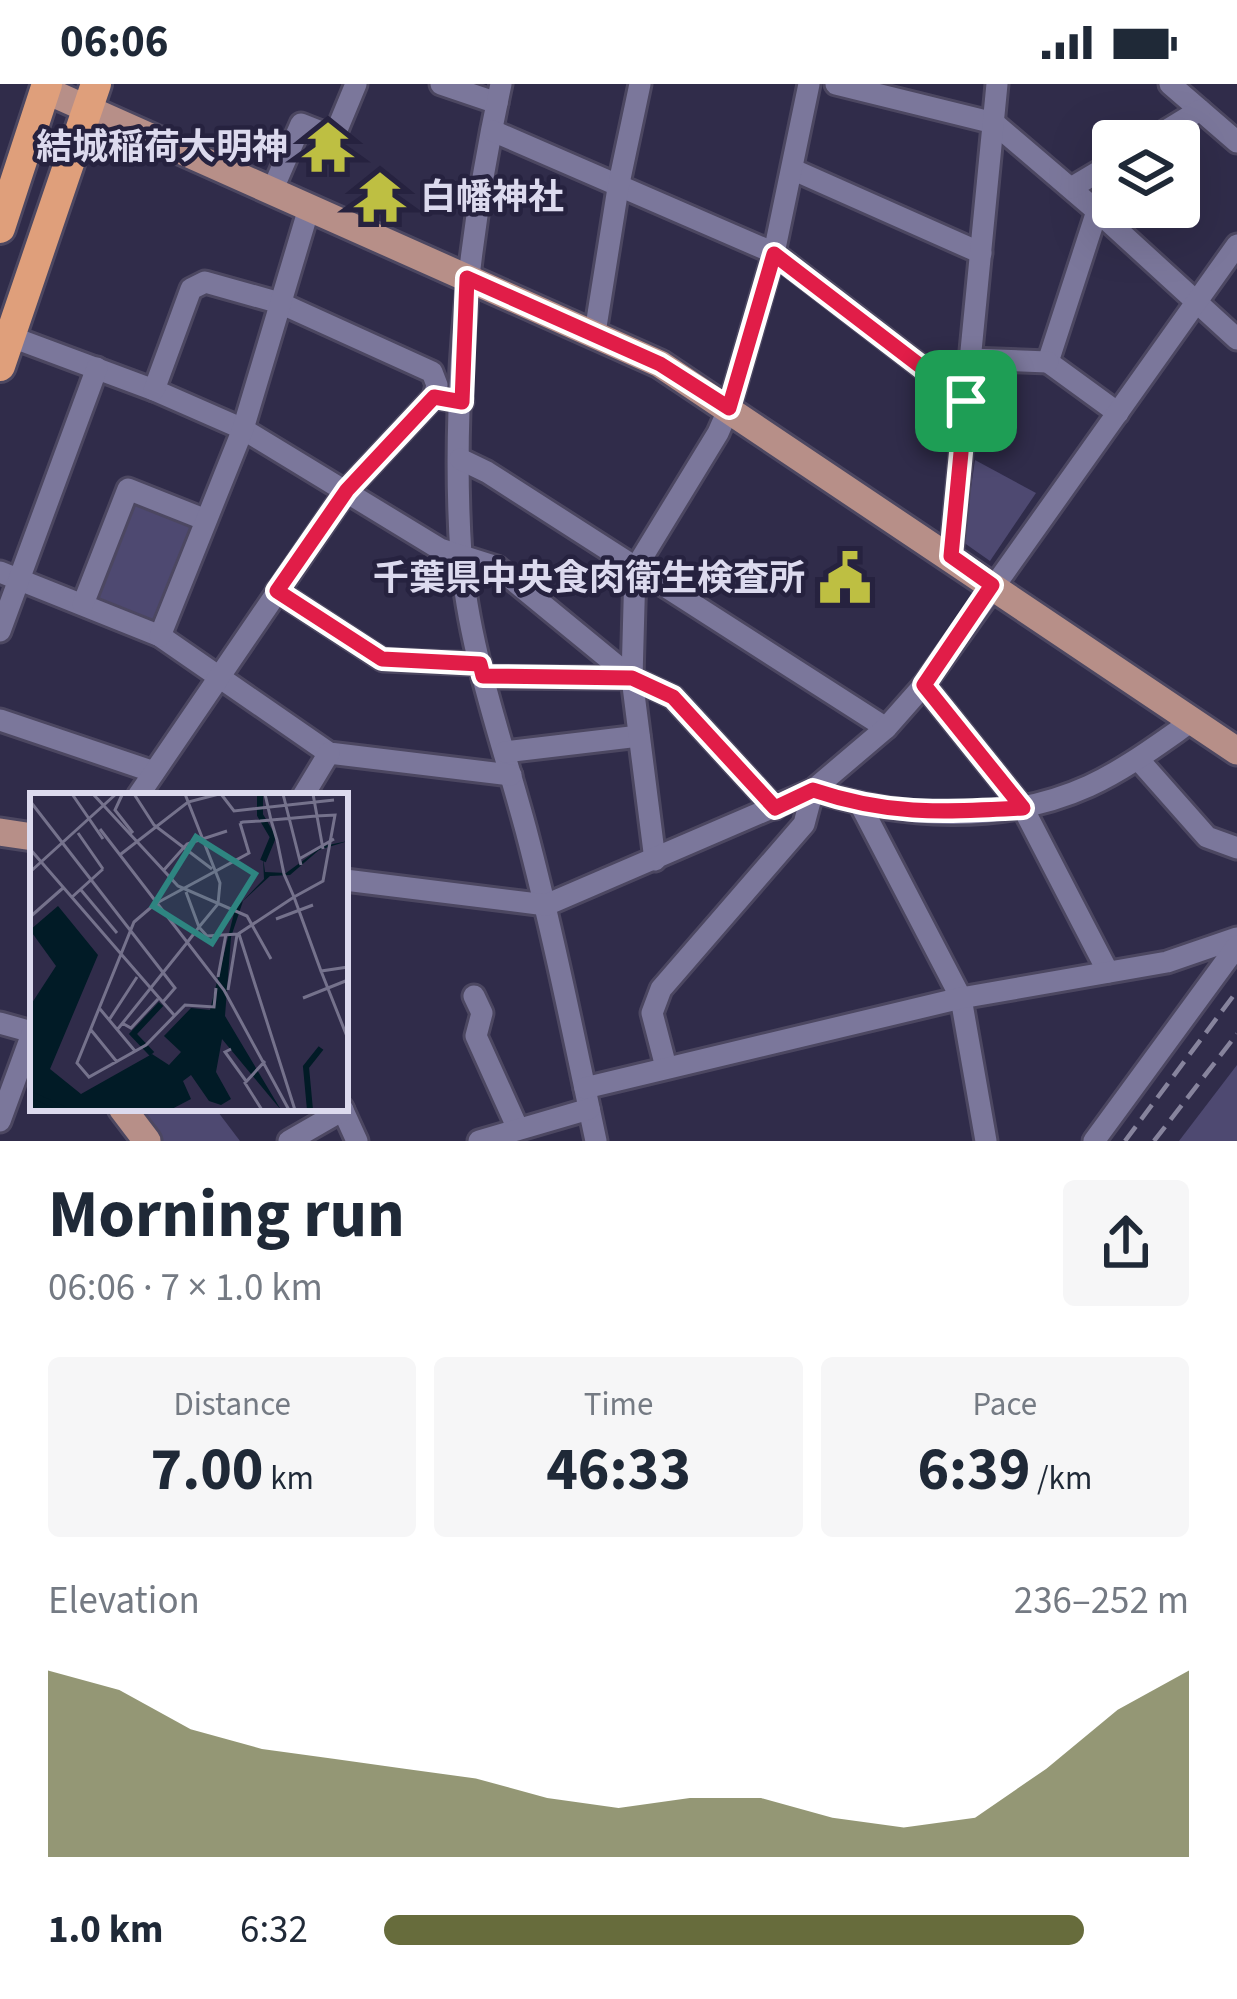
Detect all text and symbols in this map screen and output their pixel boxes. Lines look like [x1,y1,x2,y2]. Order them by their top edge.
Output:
text: 06:06 [60,10,169,74]
temple icon: 結城稲荷大明神 [299,118,357,176]
map controls [1092,120,1200,228]
button: layers [1092,120,1200,228]
place label: 結城稲荷大明神 [36,122,288,173]
temple icon: 白幡神社 [351,168,409,226]
place label: 白幡神社 [420,172,564,223]
pin [915,350,1017,452]
icon: arrive [933,368,999,434]
public building icon: 千葉県中央食肉衛生検査所 [816,549,874,607]
place label: 千葉県中央食肉衛生検査所 [373,553,805,604]
inset map [30,793,348,1111]
text: Morning run [48,1168,405,1262]
button: share [1063,1180,1189,1306]
text: 06:06 · 7 × 1.0 km [48,1260,323,1316]
text: Distance [173,1381,291,1428]
text: Time [584,1381,653,1428]
text: Pace [973,1381,1037,1428]
text: 7.00 [150,1428,264,1513]
text: 46:33 [546,1428,691,1513]
text: 6:39 [917,1428,1030,1513]
text: km [264,1455,314,1502]
text: /km [1030,1455,1092,1502]
text: Elevation [48,1573,200,1629]
text: 236–252 m [1014,1573,1189,1629]
text: 1.0 km [48,1902,163,1958]
text: 6:32 [240,1902,308,1958]

